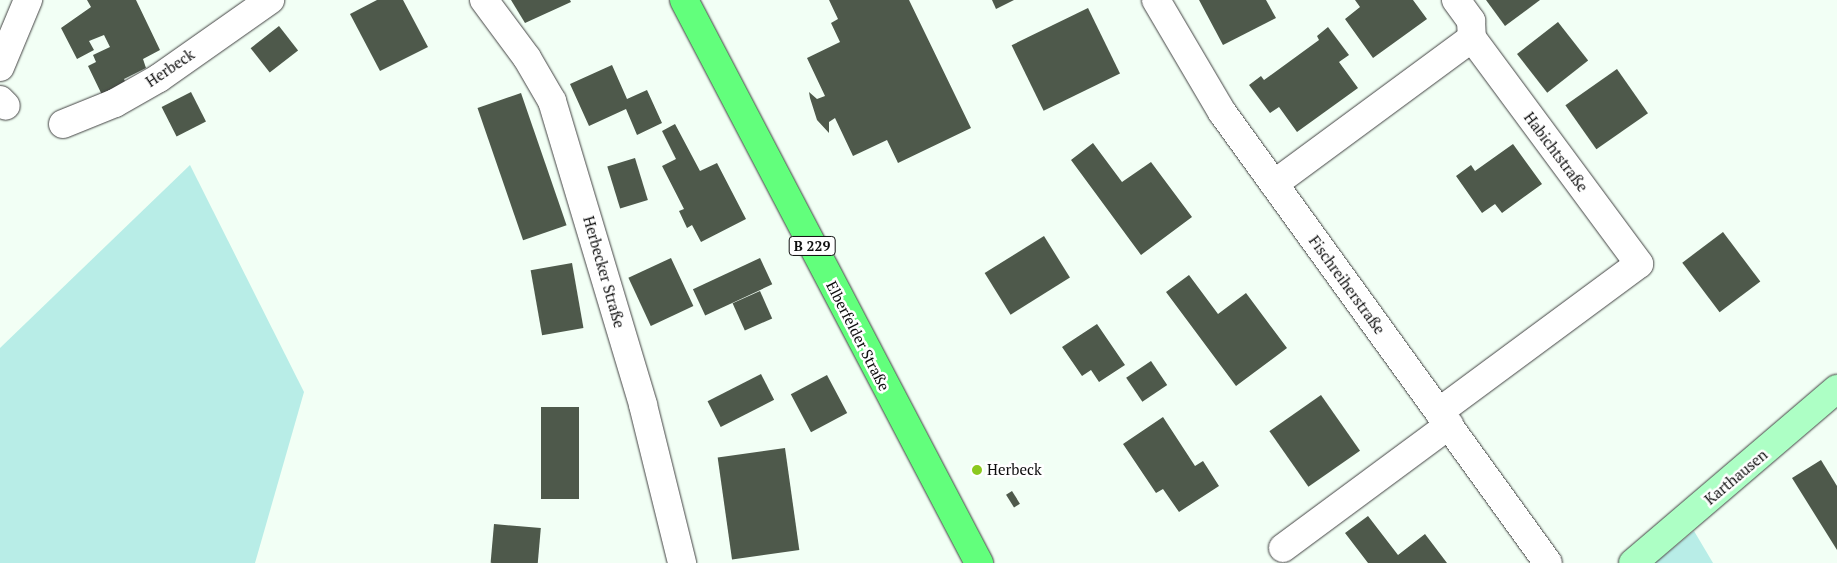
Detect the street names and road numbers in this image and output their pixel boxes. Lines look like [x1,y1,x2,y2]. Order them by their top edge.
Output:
street label: Herbeck [142,45,198,91]
street label: Habichtstraße [1520,109,1592,195]
street label: Herbecker Straße [579,214,629,330]
street label: Fischreiherstraße [1305,232,1389,338]
road number: B 229 [788,235,836,258]
street label: Elberfelder Straße [823,278,893,394]
street label: Karthausen [1701,446,1771,508]

